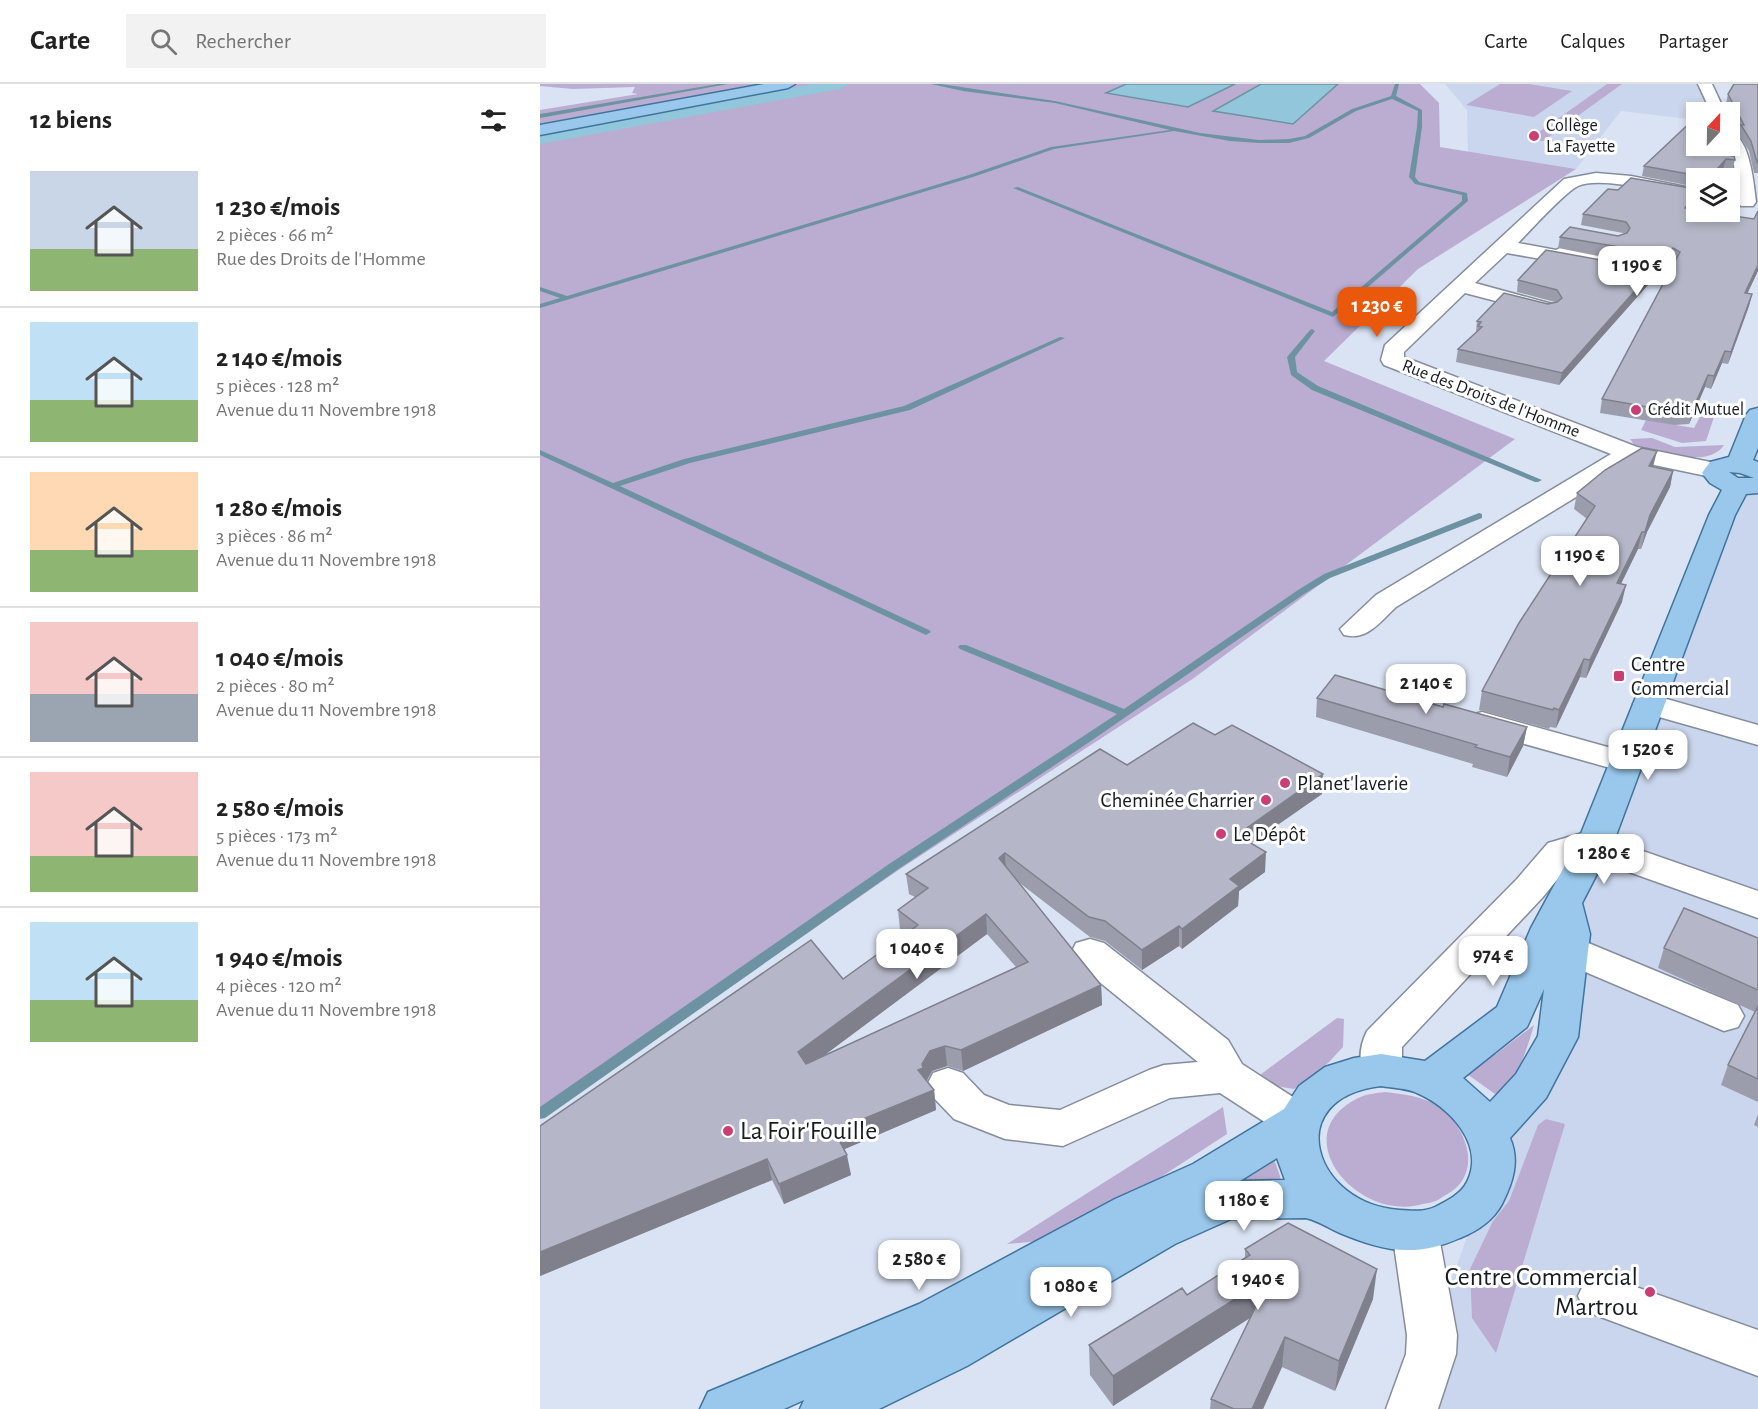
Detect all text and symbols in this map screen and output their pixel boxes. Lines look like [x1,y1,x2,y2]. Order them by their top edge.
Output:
search box [126,14,546,68]
icon: search [147,25,180,58]
text: Carte [30,27,90,55]
text: Rechercher [195,30,291,52]
text: Carte [1484,31,1528,52]
text: Calques [1561,31,1625,52]
text: Partager [1658,31,1728,52]
north arrow [1686,102,1740,156]
map controls [1686,102,1740,222]
icon: filters [477,104,510,137]
text: 12 biens [30,107,112,133]
place label: Collège La Fayette [1546,117,1615,156]
marker: Collège La Fayette [1527,129,1541,143]
button: layers [1686,168,1740,222]
text: 1 230 €/mois [216,194,340,220]
icon: home [78,195,150,267]
text: 2 pièces · 66 m² [216,225,333,245]
pin: 1 190 € [1582,246,1692,297]
text: Rue des Droits de l'Homme [216,249,426,269]
text: 1 190 € [1612,255,1662,275]
pin: 1 230 € [1322,287,1432,338]
text: 1 230 € [1351,296,1403,316]
text: 2 140 €/mois [216,345,342,371]
icon: home [78,346,150,418]
street label: Rue des Droits de l'Homme [1400,357,1582,441]
text: 5 pièces · 128 m² [216,376,339,396]
text: Avenue du 11 Novembre 1918 [216,400,436,420]
place label: Crédit Mutuel [1648,401,1744,419]
marker: Crédit Mutuel [1629,403,1643,417]
text: 1 280 €/mois [216,495,342,521]
icon: home [78,496,150,568]
text: 3 pièces · 86 m² [216,526,332,546]
pin: 1 190 € [1525,536,1635,587]
text: 1 190 € [1555,545,1605,565]
text: Avenue du 11 Novembre 1918 [216,550,436,570]
text: 1 040 €/mois [216,645,344,671]
icon: home [78,646,150,718]
place label: Centre Commercial [1631,654,1730,699]
pin: 2 140 € [1371,664,1481,715]
marker: Centre Commercial [1612,669,1626,683]
text: 2 140 € [1400,673,1452,693]
text: 2 pièces · 80 m² [216,676,334,696]
text: Avenue du 11 Novembre 1918 [216,700,436,720]
pin: 1 520 € [1593,730,1703,781]
text: 1 520 € [1622,739,1674,759]
place label: Planet'laverie [1297,773,1408,794]
marker: Planet'laverie [1278,776,1292,790]
place label: Cheminée Charrier [1100,790,1254,811]
marker: Cheminée Charrier [1259,793,1273,807]
text: 2 580 €/mois [216,795,344,821]
icon: home [78,796,150,868]
place label: Le Dépôt [1233,824,1306,845]
text: 5 pièces · 173 m² [216,826,337,846]
marker: Le Dépôt [1214,827,1228,841]
pin: 1 280 € [1549,834,1659,885]
text: 1 280 € [1578,843,1630,863]
text: Avenue du 11 Novembre 1918 [216,850,436,870]
pin: 1 040 € [862,929,972,980]
pin: 974 € [1451,936,1535,987]
text: 1 040 € [890,938,944,958]
text: 1 940 €/mois [216,945,343,971]
text: 974 € [1473,945,1513,965]
icon: home [78,946,150,1018]
text: 4 pièces · 120 m² [216,976,341,996]
text: Avenue du 11 Novembre 1918 [216,1000,436,1020]
place label: La Foir'Fouille [740,1118,877,1144]
marker: La Foir'Fouille [721,1124,735,1138]
pin: 1 180 € [1189,1181,1299,1232]
text: 1 180 € [1219,1190,1269,1210]
pin: 2 580 € [864,1240,974,1291]
text: 2 580 € [892,1249,946,1269]
pin: 1 940 € [1203,1260,1313,1311]
place label: Centre Commercial Martrou [1445,1264,1638,1320]
pin: 1 080 € [1016,1267,1126,1318]
text: 1 940 € [1232,1269,1284,1289]
text: 1 080 € [1044,1276,1098,1296]
marker: Centre Commercial Martrou [1643,1285,1657,1299]

